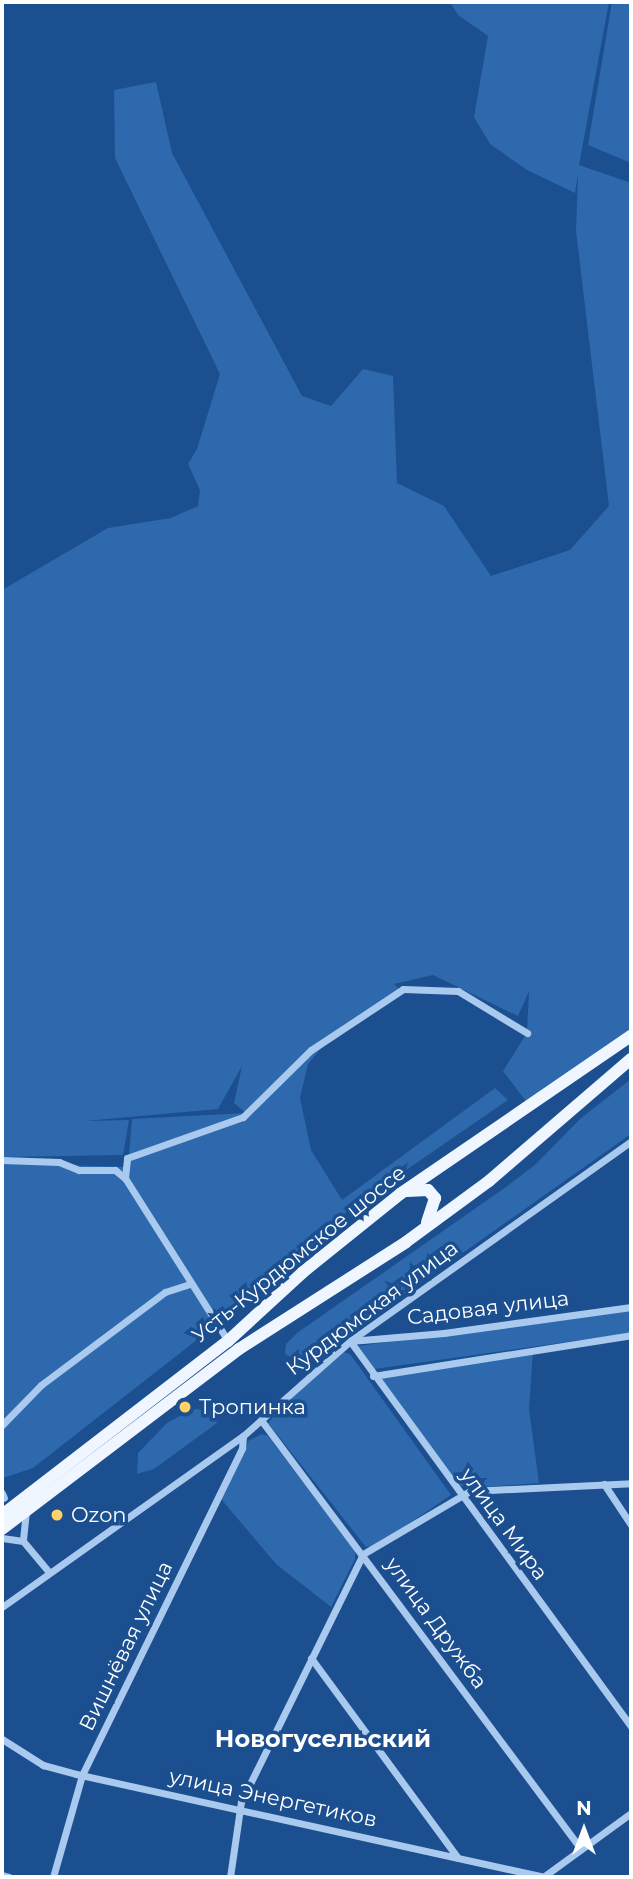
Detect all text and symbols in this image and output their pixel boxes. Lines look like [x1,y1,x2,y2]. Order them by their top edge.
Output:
street label: Усть-Курдюмское шоссе [187,1160,411,1348]
street label: Курдюмская улица [281,1235,463,1381]
street label: Садовая улица [406,1286,570,1330]
place label: Тропинка [199,1394,306,1420]
marker: Тропинка [177,1399,193,1415]
street label: улица Мира [455,1463,553,1585]
place label: Ozon [71,1502,127,1528]
marker: Ozon [49,1507,65,1523]
street label: улица Дружба [380,1552,492,1694]
street label: Вишнёвая улица [74,1557,178,1735]
district label: Новогусельский [215,1725,431,1753]
street label: улица Энергетиков [167,1764,379,1832]
north arrow [549,1795,619,1865]
text: N [576,1797,592,1820]

